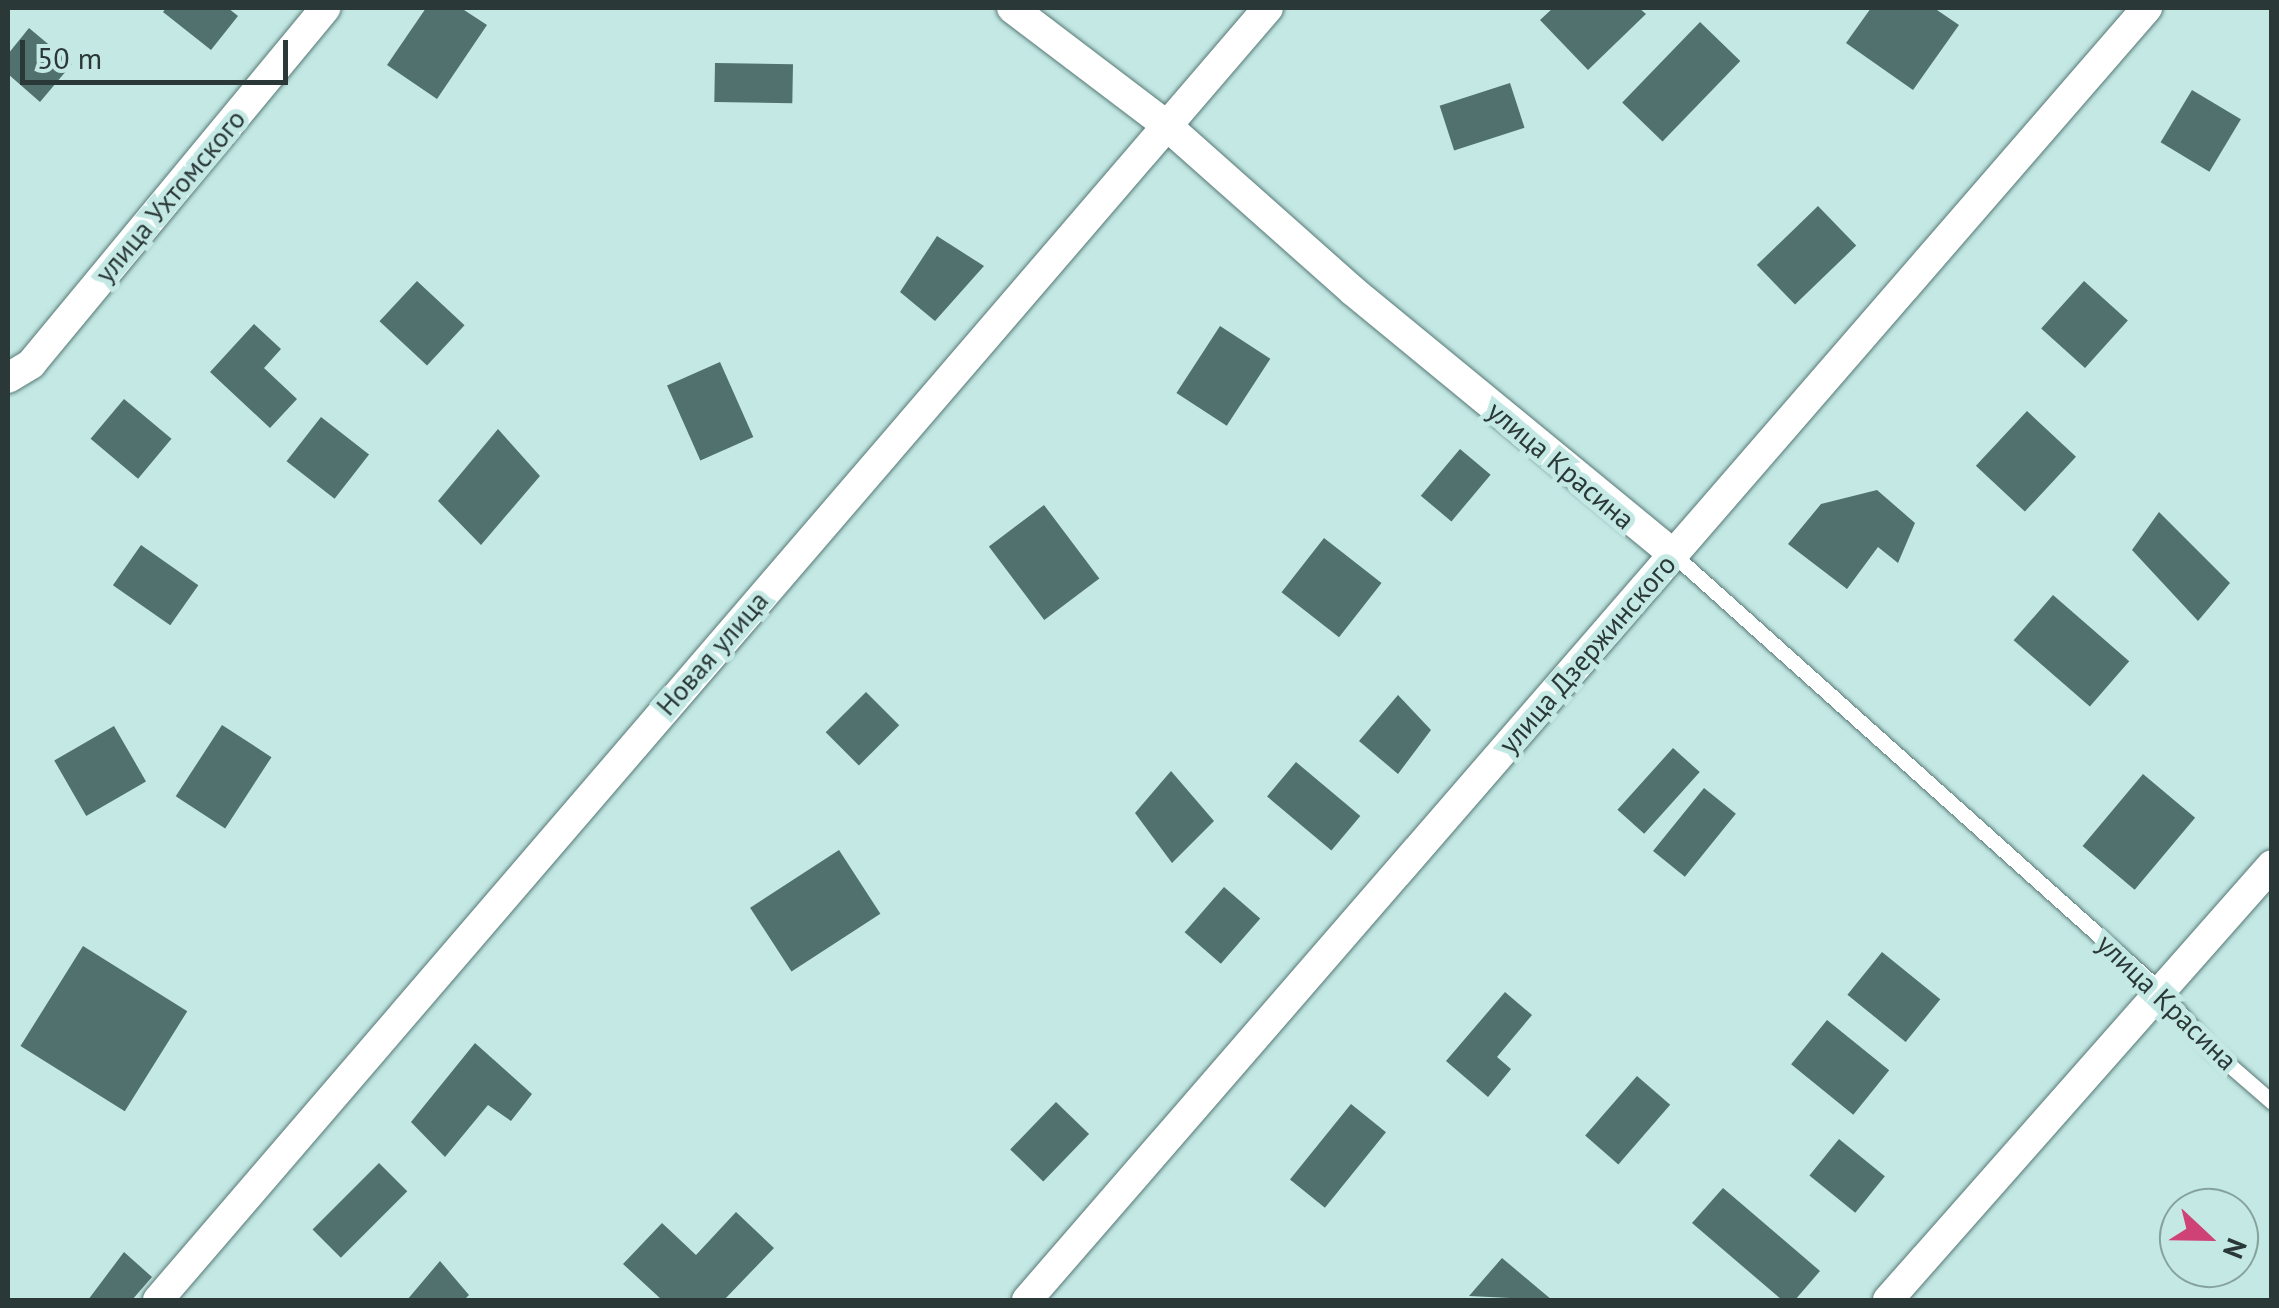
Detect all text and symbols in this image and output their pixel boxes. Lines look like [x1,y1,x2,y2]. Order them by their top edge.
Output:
scale bar [25,20,292,82]
text: 50 m [37,38,102,77]
street label: улица Ухтомского [87,102,253,290]
street label: улица Красина [1481,394,1641,536]
street label: улица Дзержинского [1491,547,1683,761]
street label: Новая улица [649,584,775,722]
street label: улица Красина [2090,927,2244,1077]
north arrow [2159,1188,2259,1288]
text: N [2215,1233,2256,1264]

